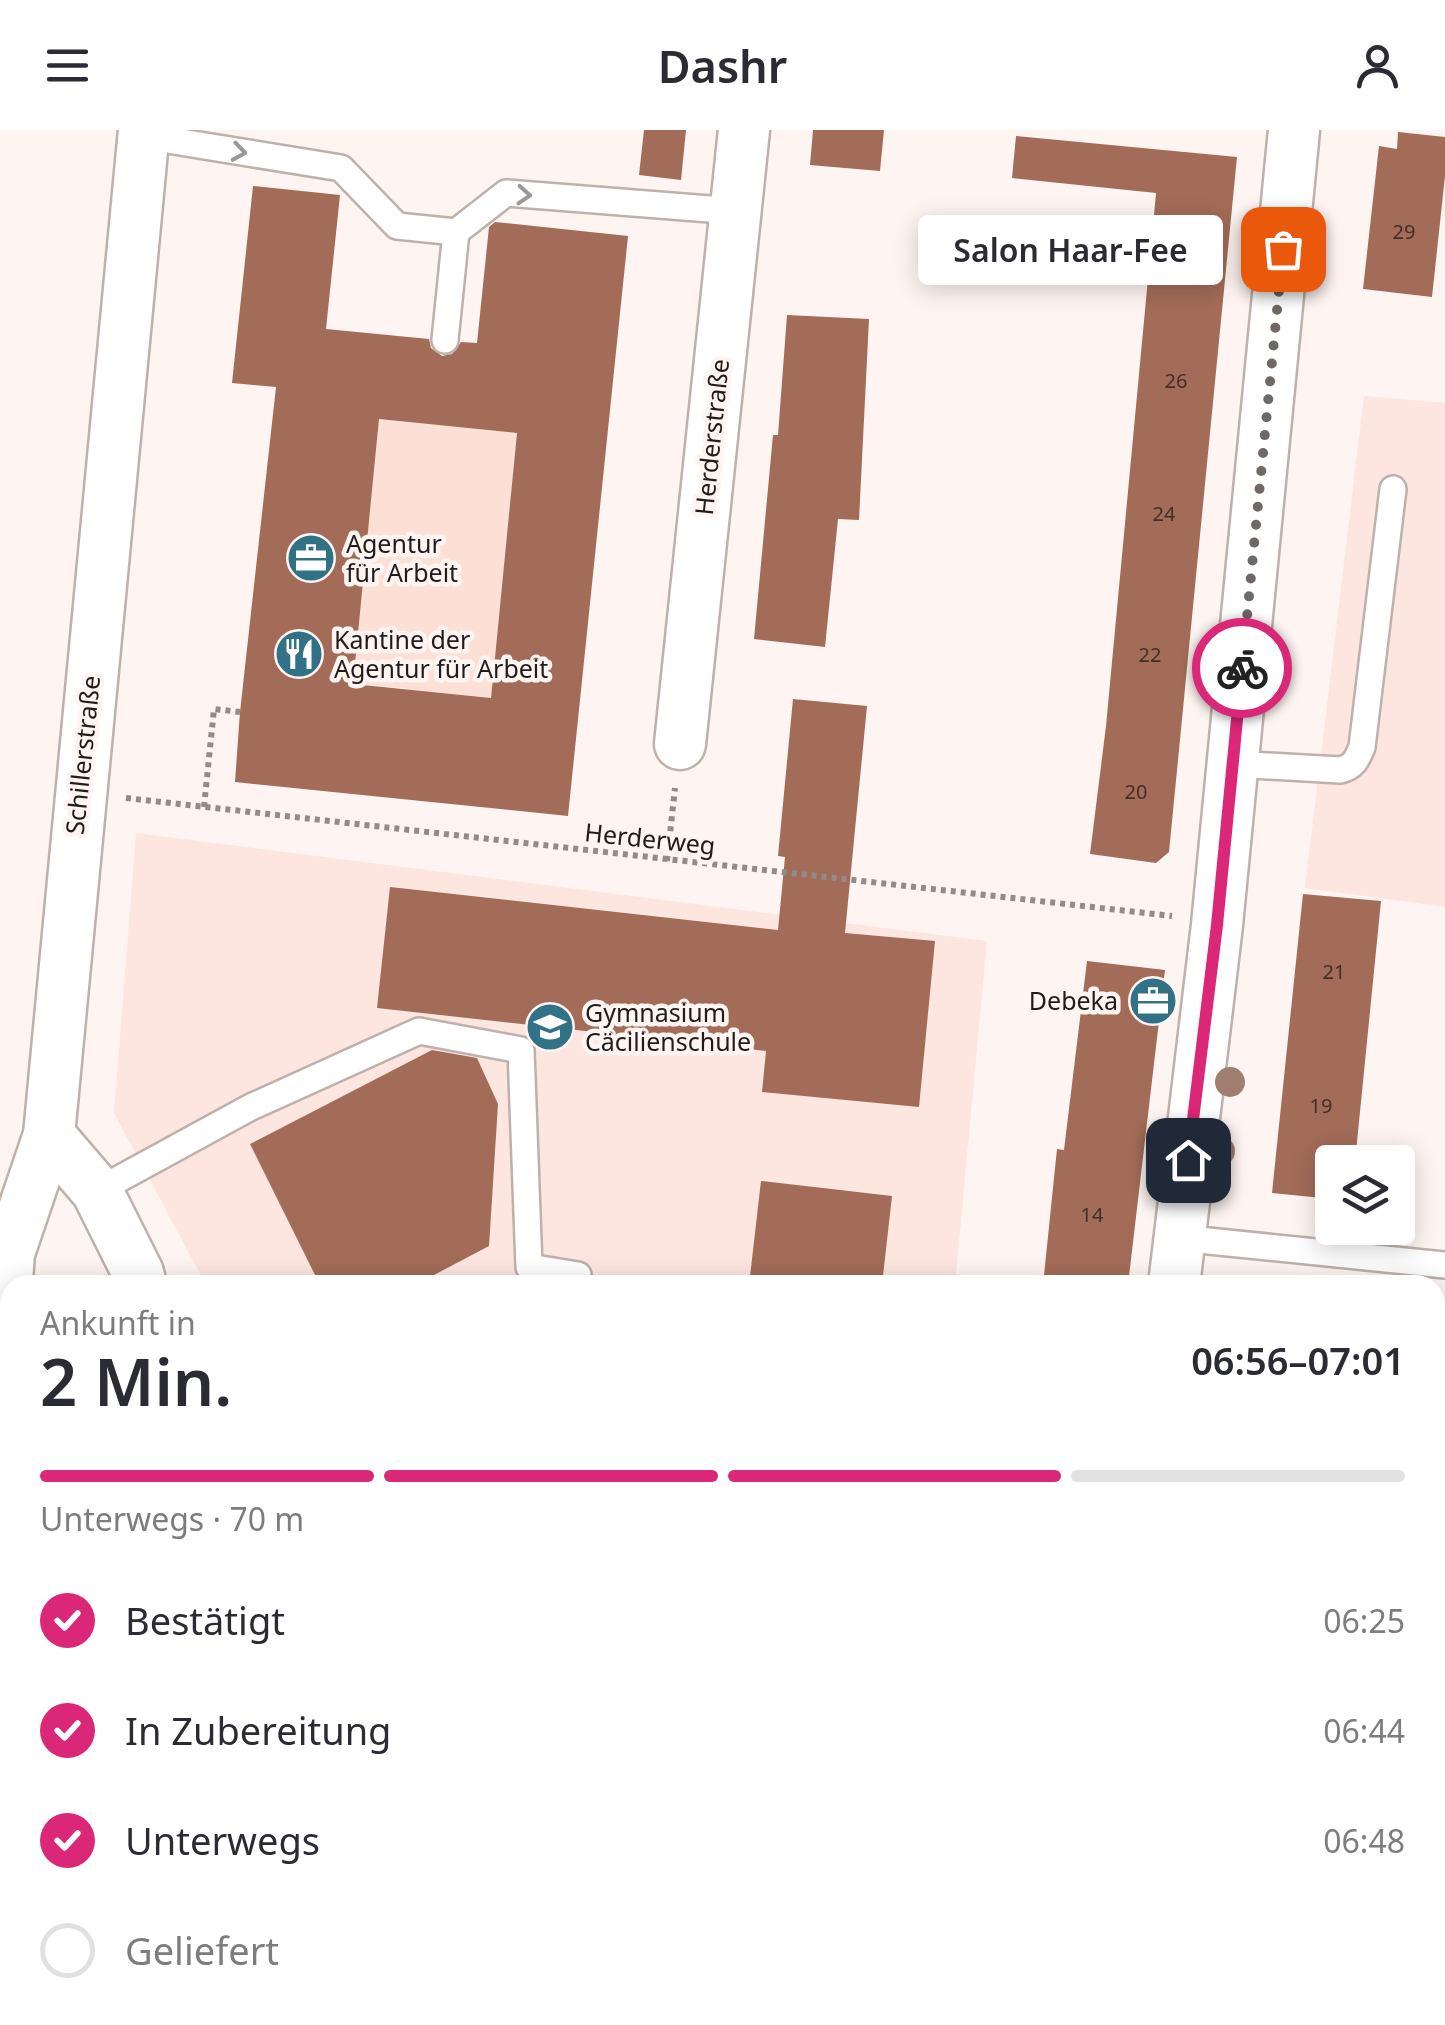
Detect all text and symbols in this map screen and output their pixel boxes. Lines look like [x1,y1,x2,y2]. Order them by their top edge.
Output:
text: Dashr [658,35,787,96]
icon: menu [40,38,95,93]
icon: person [1350,38,1405,93]
one-way arrow [231,140,248,161]
one-way arrow [517,183,533,205]
pin [1241,207,1326,292]
callout: Salon Haar-Fee [918,214,1223,284]
house number: 29 [1393,218,1415,245]
icon: bag [1256,222,1311,277]
text: Salon Haar-Fee [953,228,1188,271]
street label: Herderstraße [686,357,736,517]
house number: 26 [1165,367,1187,394]
house number: 24 [1153,500,1176,527]
place label: Agentur für Arbeit [346,526,458,589]
office icon: Agentur für Arbeit [285,532,337,584]
courier [1192,618,1292,718]
place label: Kantine der Agentur für Arbeit [334,622,548,685]
restaurant icon: Kantine der Agentur für Arbeit [273,628,325,680]
house number: 22 [1139,641,1161,668]
icon: bike [1215,641,1270,696]
street label: Schillerstraße [57,674,107,836]
house number: 20 [1125,778,1147,805]
street label: Herderweg [583,814,717,862]
house number: 21 [1323,958,1345,985]
office icon: Debeka [1127,975,1179,1027]
place label: Debeka [1029,983,1118,1017]
place label: Gymnasium Cäcilienschule [585,995,751,1058]
school or university icon: Gymnasium Cäcilienschule [524,1001,576,1053]
house number: 19 [1310,1092,1332,1119]
pin [1146,1118,1231,1203]
icon: home [1161,1133,1216,1188]
map controls [1315,1145,1415,1245]
button: layers [1315,1145,1415,1245]
house number: 14 [1081,1201,1104,1228]
text: Ankunft in [40,1301,196,1344]
text: 06:56–07:01 [1191,1334,1405,1386]
text: 2 Min. [40,1337,232,1425]
text: Unterwegs · 70 m [40,1497,304,1540]
icon: check [40,1593,95,1648]
text: Bestätigt [125,1594,285,1646]
text: 06:25 [1323,1599,1405,1642]
icon: check [40,1703,95,1758]
text: In Zubereitung [125,1704,392,1756]
text: 06:44 [1323,1709,1405,1752]
icon: check [40,1813,95,1868]
text: Unterwegs [125,1814,320,1866]
text: 06:48 [1323,1819,1405,1862]
text: Geliefert [125,1924,279,1976]

